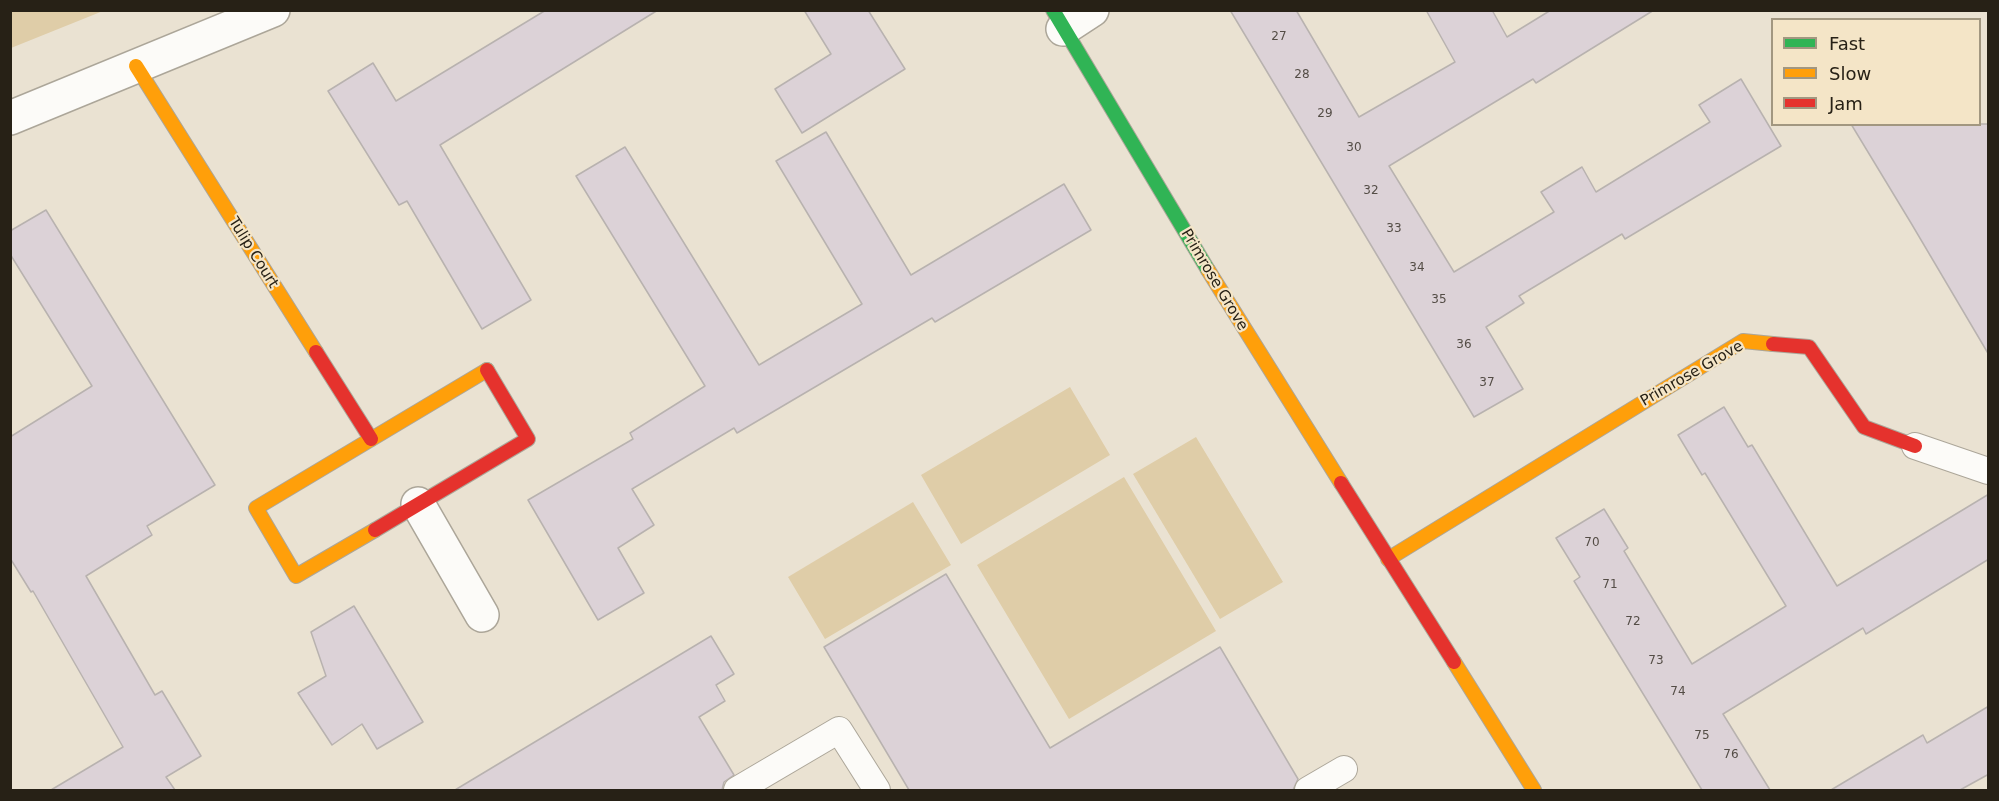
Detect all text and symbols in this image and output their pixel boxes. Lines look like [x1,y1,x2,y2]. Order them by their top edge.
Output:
legend [1771,18,1981,126]
house number: 27 [1271,30,1287,44]
text: Fast [1829,33,1865,54]
text: Slow [1829,63,1871,84]
house number: 28 [1294,68,1310,82]
text: Jam [1829,93,1863,114]
house number: 29 [1317,107,1333,121]
house number: 30 [1346,141,1362,155]
house number: 32 [1363,184,1379,198]
street label: Tulip Court [224,214,282,292]
house number: 33 [1386,222,1402,236]
street label: Primrose Grove [1177,226,1251,334]
house number: 34 [1409,261,1425,275]
house number: 35 [1431,293,1447,307]
street label: Primrose Grove [1638,337,1746,411]
house number: 36 [1456,338,1472,352]
house number: 37 [1479,376,1495,390]
house number: 70 [1584,536,1600,550]
house number: 71 [1602,578,1618,592]
house number: 72 [1625,615,1641,629]
house number: 73 [1648,654,1664,668]
house number: 74 [1670,685,1686,699]
house number: 75 [1694,729,1710,743]
house number: 76 [1723,748,1739,762]

